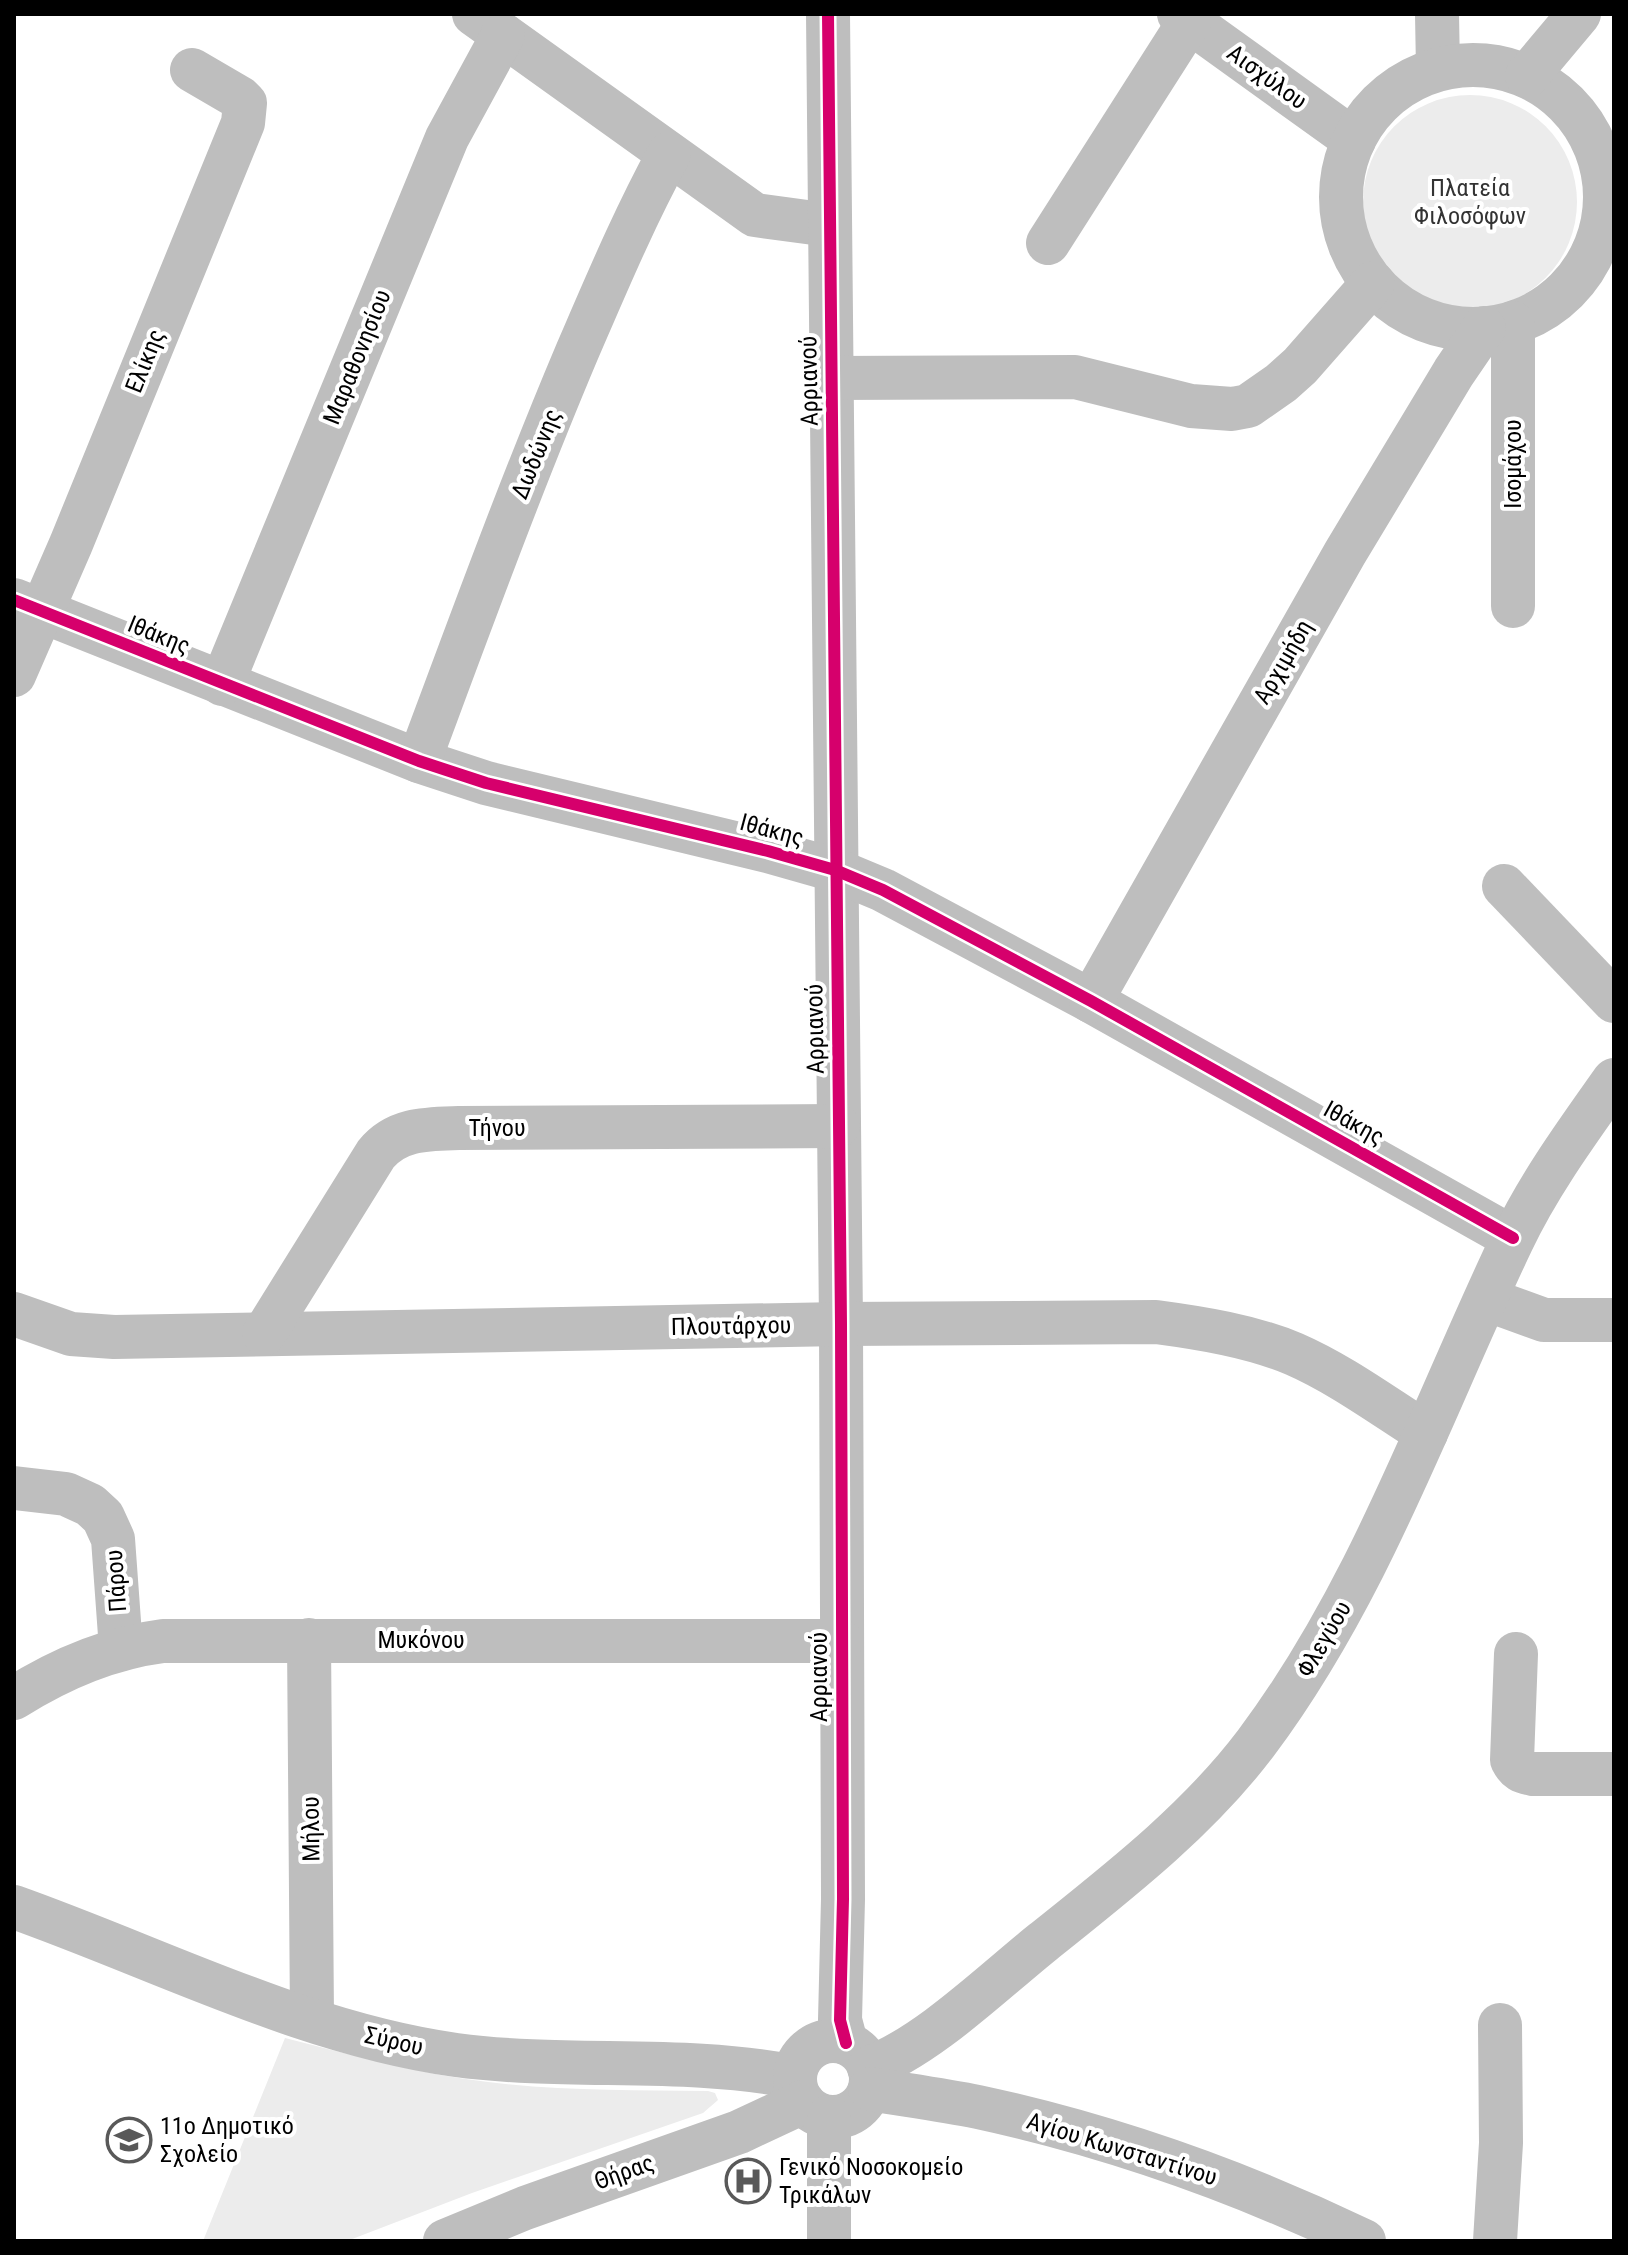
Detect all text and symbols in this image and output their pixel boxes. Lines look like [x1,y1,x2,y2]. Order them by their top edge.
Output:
street label: Αισχύλου [1222,39,1312,115]
park label: Πλατεία Φιλοσόφων [1414,174,1526,230]
street label: Μαραθονησίου [317,286,397,428]
street label: Ελίκης [120,325,170,397]
street label: Αρριανού [794,336,824,426]
street label: Δωδώνης [505,405,567,503]
street label: Ισομάχου [1499,419,1527,509]
street label: Ιθάκης [124,610,194,660]
street label: Αρχιμήδη [1248,615,1318,709]
street label: Ιθάκης [737,808,807,852]
street label: Αρριανού [800,984,830,1074]
street label: Ιθάκης [1319,1095,1389,1151]
street label: Τήνου [469,1114,525,1142]
street label: Πλουτάρχου [671,1311,791,1341]
street label: Πάρου [100,1549,132,1613]
street label: Φλεγύου [1291,1596,1357,1682]
street label: Μυκόνου [377,1626,465,1654]
street label: Αρριανού [805,1632,833,1722]
street label: Μήλου [296,1796,326,1862]
street label: Σύρου [362,2021,426,2061]
street label: Αγίου Κωνσταντίνου [1023,2107,1221,2191]
place label: 11ο Δημοτικό Σχολείο [160,2112,294,2168]
school or university icon: 11ο Δημοτικό Σχολείο [105,2116,153,2164]
street label: Θήρας [590,2148,658,2196]
place label: Γενικό Νοσοκομείο Τρικάλων [779,2153,963,2209]
hospital icon: Γενικό Νοσοκομείο Τρικάλων [724,2157,772,2205]

